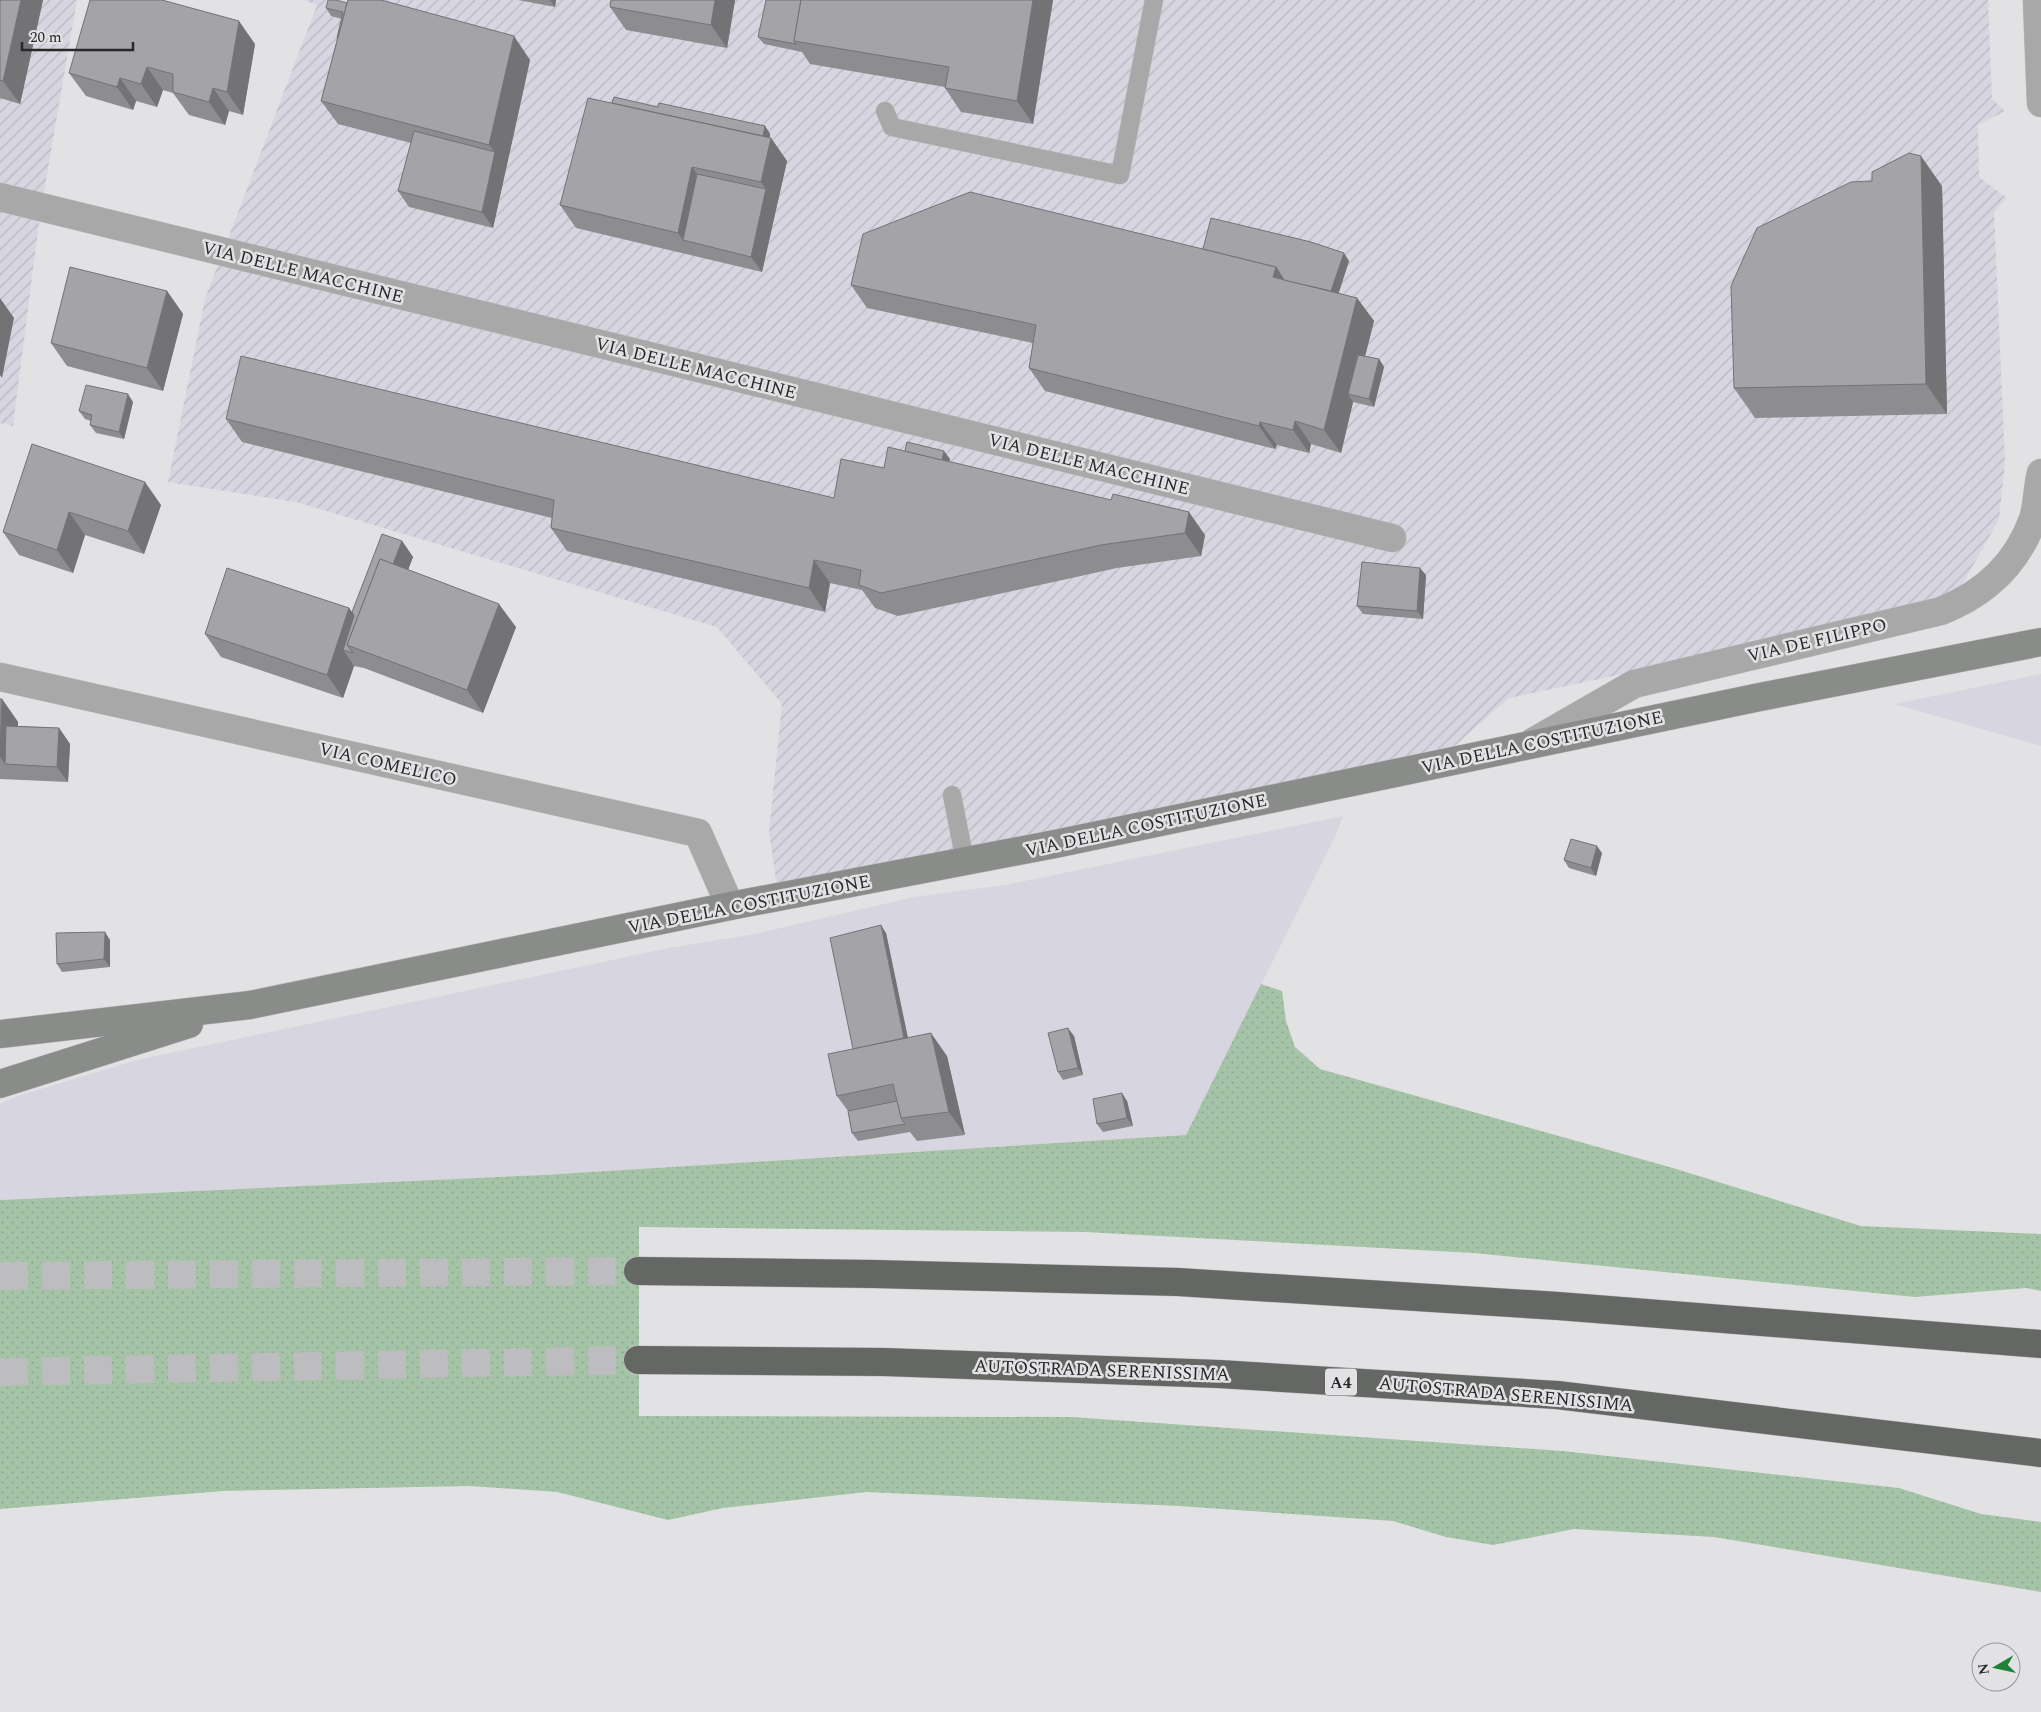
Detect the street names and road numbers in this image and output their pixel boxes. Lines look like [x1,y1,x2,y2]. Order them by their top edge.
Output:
street label: VIA DELLE MACCHINE [199,234,406,311]
street label: VIA DELLE MACCHINE [592,330,799,407]
street label: VIA DELLE MACCHINE [985,426,1192,503]
street label: VIA DE FILIPPO [1745,611,1889,670]
street label: VIA DELLA COSTITUZIONE [1419,704,1665,781]
street label: VIA COMELICO [316,736,459,793]
street label: VIA DELLA COSTITUZIONE [1023,787,1269,864]
street label: VIA DELLA COSTITUZIONE [626,868,872,941]
street label: AUTOSTRADA SERENISSIMA [974,1353,1230,1388]
road number: A4 [1325,1368,1357,1395]
street label: AUTOSTRADA SERENISSIMA [1377,1370,1634,1419]

